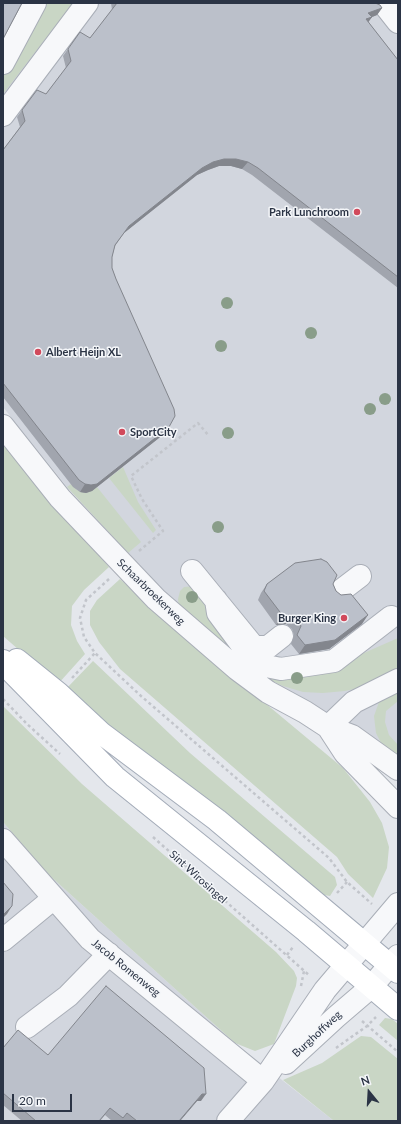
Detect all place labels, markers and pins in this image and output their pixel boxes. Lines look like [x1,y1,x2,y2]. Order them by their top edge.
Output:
place label: Park Lunchroom [269,205,349,219]
marker: Park Lunchroom [352,207,362,217]
place label: Albert Heijn XL [46,345,121,359]
marker: Albert Heijn XL [33,347,43,357]
place label: SportCity [130,425,177,439]
marker: SportCity [117,427,127,437]
place label: Burger King [278,611,336,625]
marker: Burger King [339,613,349,623]

